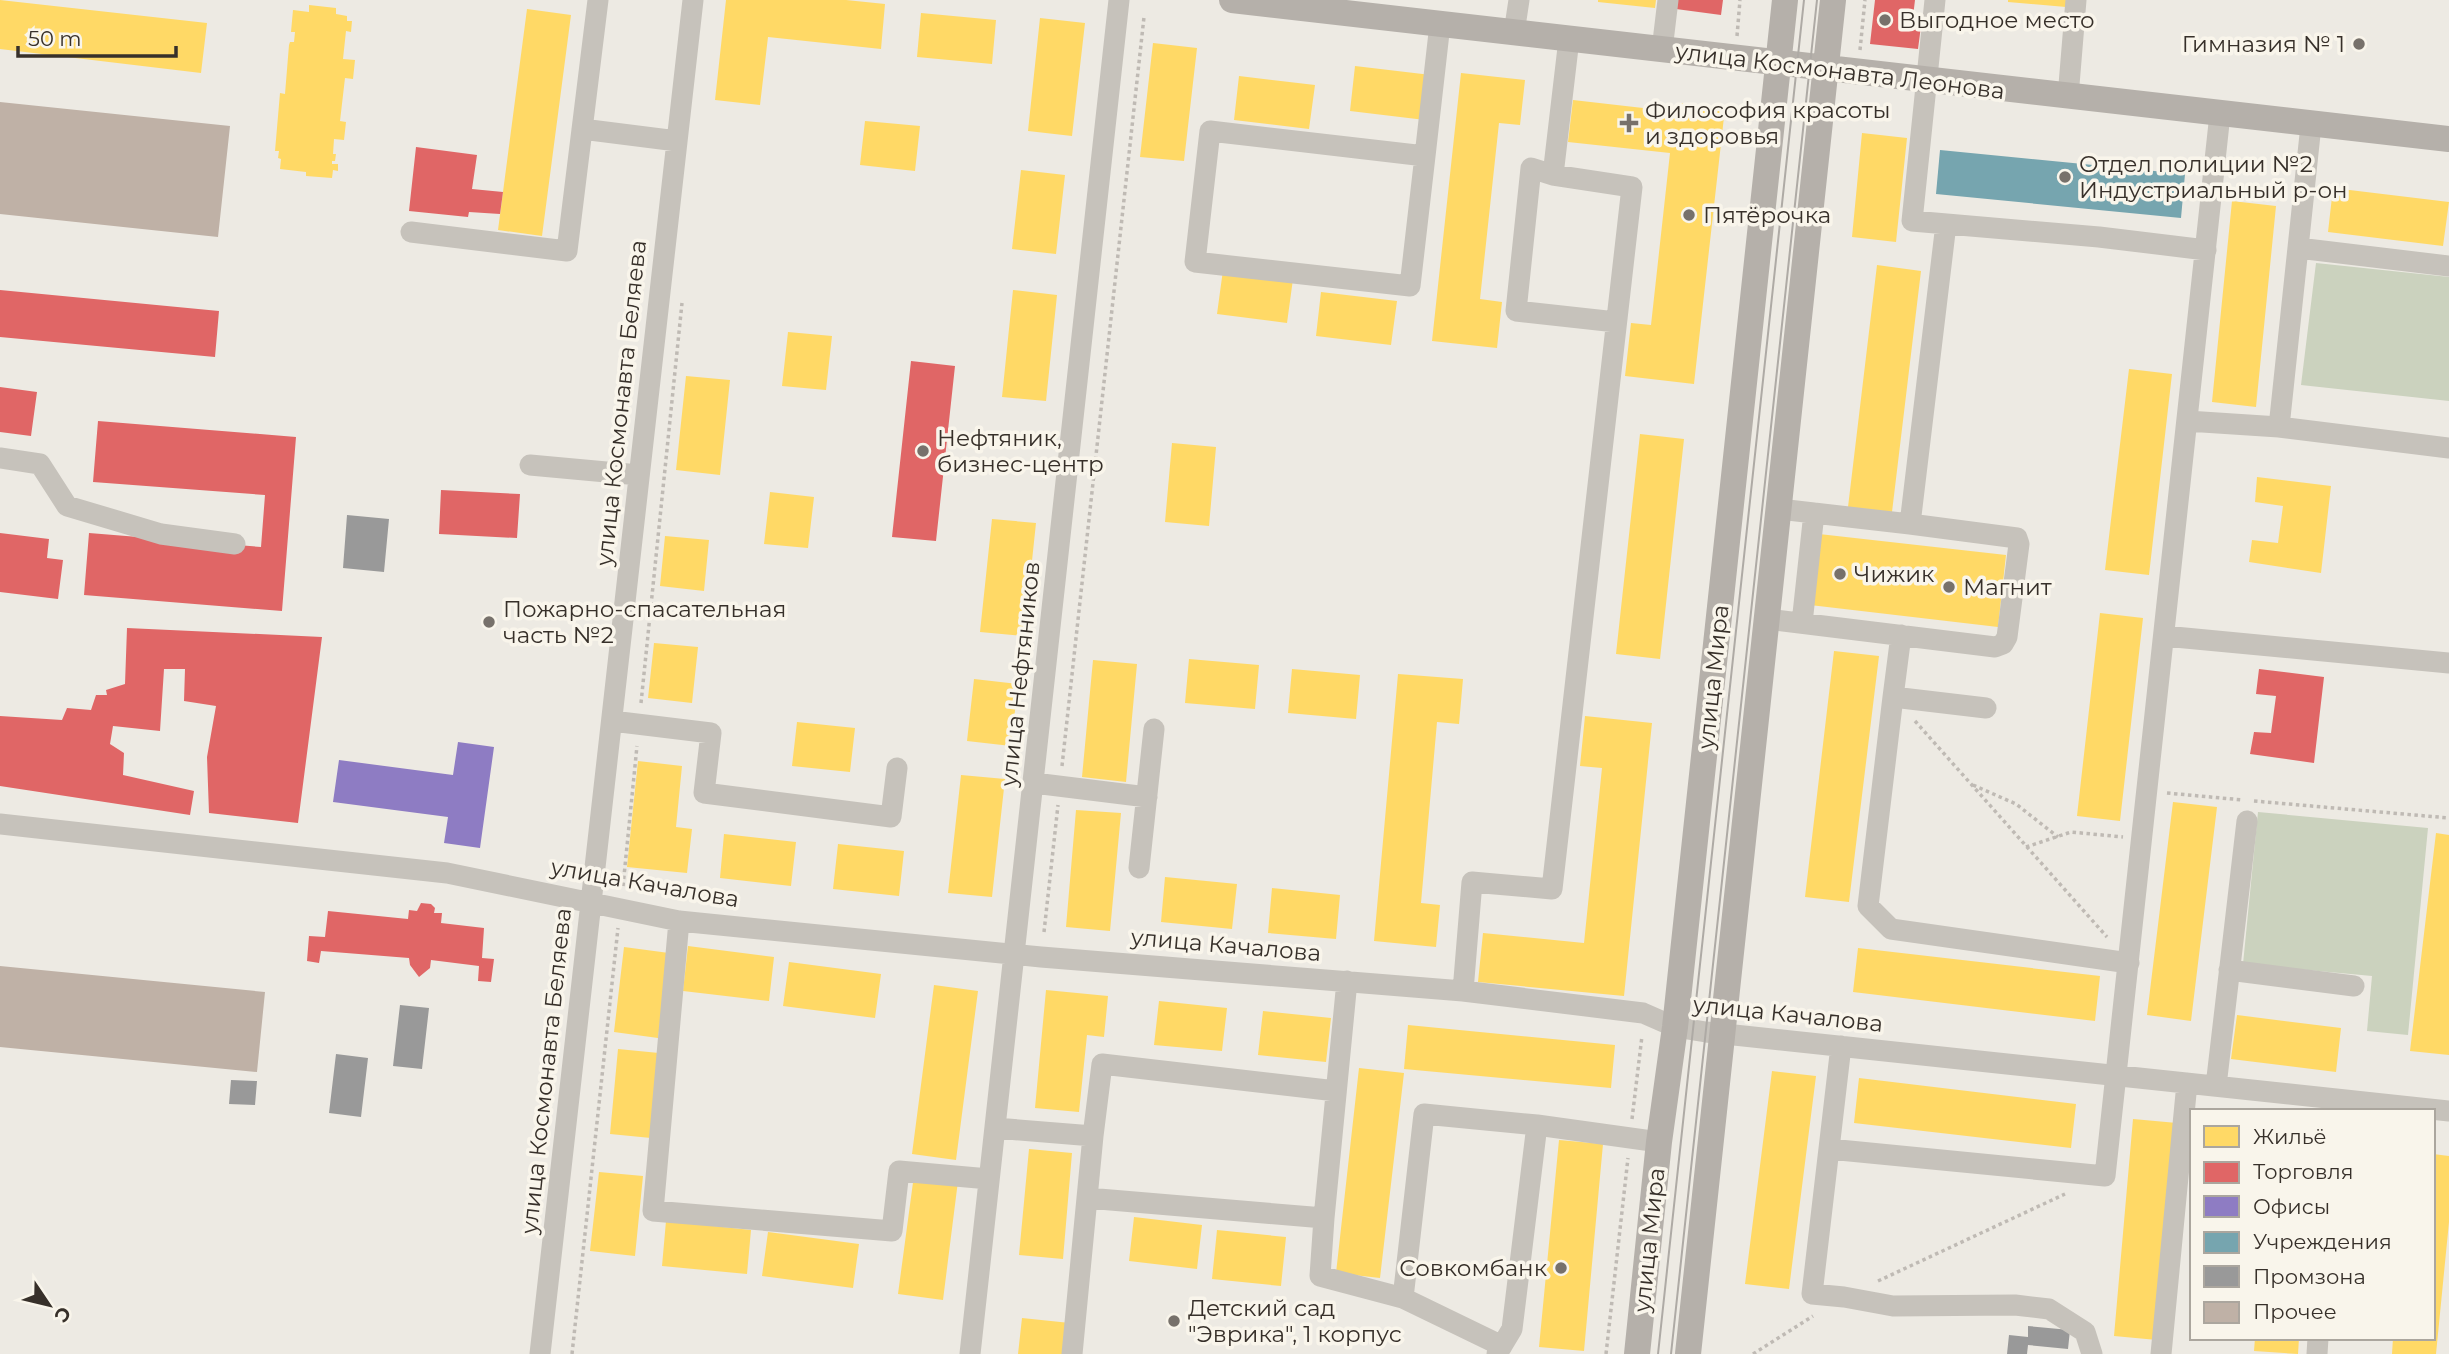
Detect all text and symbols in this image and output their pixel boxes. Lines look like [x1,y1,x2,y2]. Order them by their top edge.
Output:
place label: Выгодное место [1899,6,2095,34]
marker: Выгодное место [1877,12,1893,28]
scale bar [18,14,175,58]
text: 50 m [28,26,82,51]
place label: Гимназия № 1 [2182,30,2345,58]
marker: Гимназия № 1 [2351,36,2367,52]
street label: улица Космонавта Леонова [1673,37,2006,105]
place label: Философия красоты и здоровья [1645,96,1891,150]
marker: Философия красоты и здоровья [1619,113,1639,133]
place label: Отдел полиции №2 Индустриальный р-он [2079,150,2348,204]
marker: Отдел полиции №2 Индустриальный р-он [2057,169,2073,185]
place label: Пятёрочка [1703,201,1831,229]
marker: Пятёрочка [1681,207,1697,223]
street label: улица Космонавта Беляева [590,239,652,568]
place label: Нефтяник, бизнес-центр [937,424,1104,478]
marker: Нефтяник, бизнес-центр [915,443,931,459]
street label: улица Нефтяников [994,560,1046,789]
place label: Чижик [1854,560,1935,588]
marker: Чижик [1832,566,1848,582]
place label: Магнит [1963,573,2052,601]
marker: Магнит [1941,579,1957,595]
place label: Пожарно-спасательная часть №2 [503,595,786,649]
street label: улица Мира [1691,603,1734,752]
marker: Пожарно-спасательная часть №2 [481,614,497,630]
street label: улица Качалова [548,852,741,913]
street label: улица Космонавта Беляева [515,907,577,1236]
street label: улица Качалова [1129,923,1322,967]
street label: улица Качалова [1691,990,1884,1038]
legend [2190,1109,2435,1340]
text: Жильё [2253,1124,2327,1149]
text: Торговля [2253,1159,2354,1184]
street label: улица Мира [1627,1166,1670,1315]
text: Офисы [2253,1194,2330,1219]
text: Учреждения [2253,1229,2392,1254]
place label: Совкомбанк [1399,1254,1548,1282]
marker: Совкомбанк [1553,1260,1569,1276]
text: Промзона [2253,1264,2366,1289]
north arrow [14,1270,84,1340]
place label: Детский сад "Эврика", 1 корпус [1188,1294,1402,1348]
text: Прочее [2253,1299,2337,1324]
text: С [49,1302,76,1327]
marker: Детский сад "Эврика", 1 корпус [1166,1313,1182,1329]

